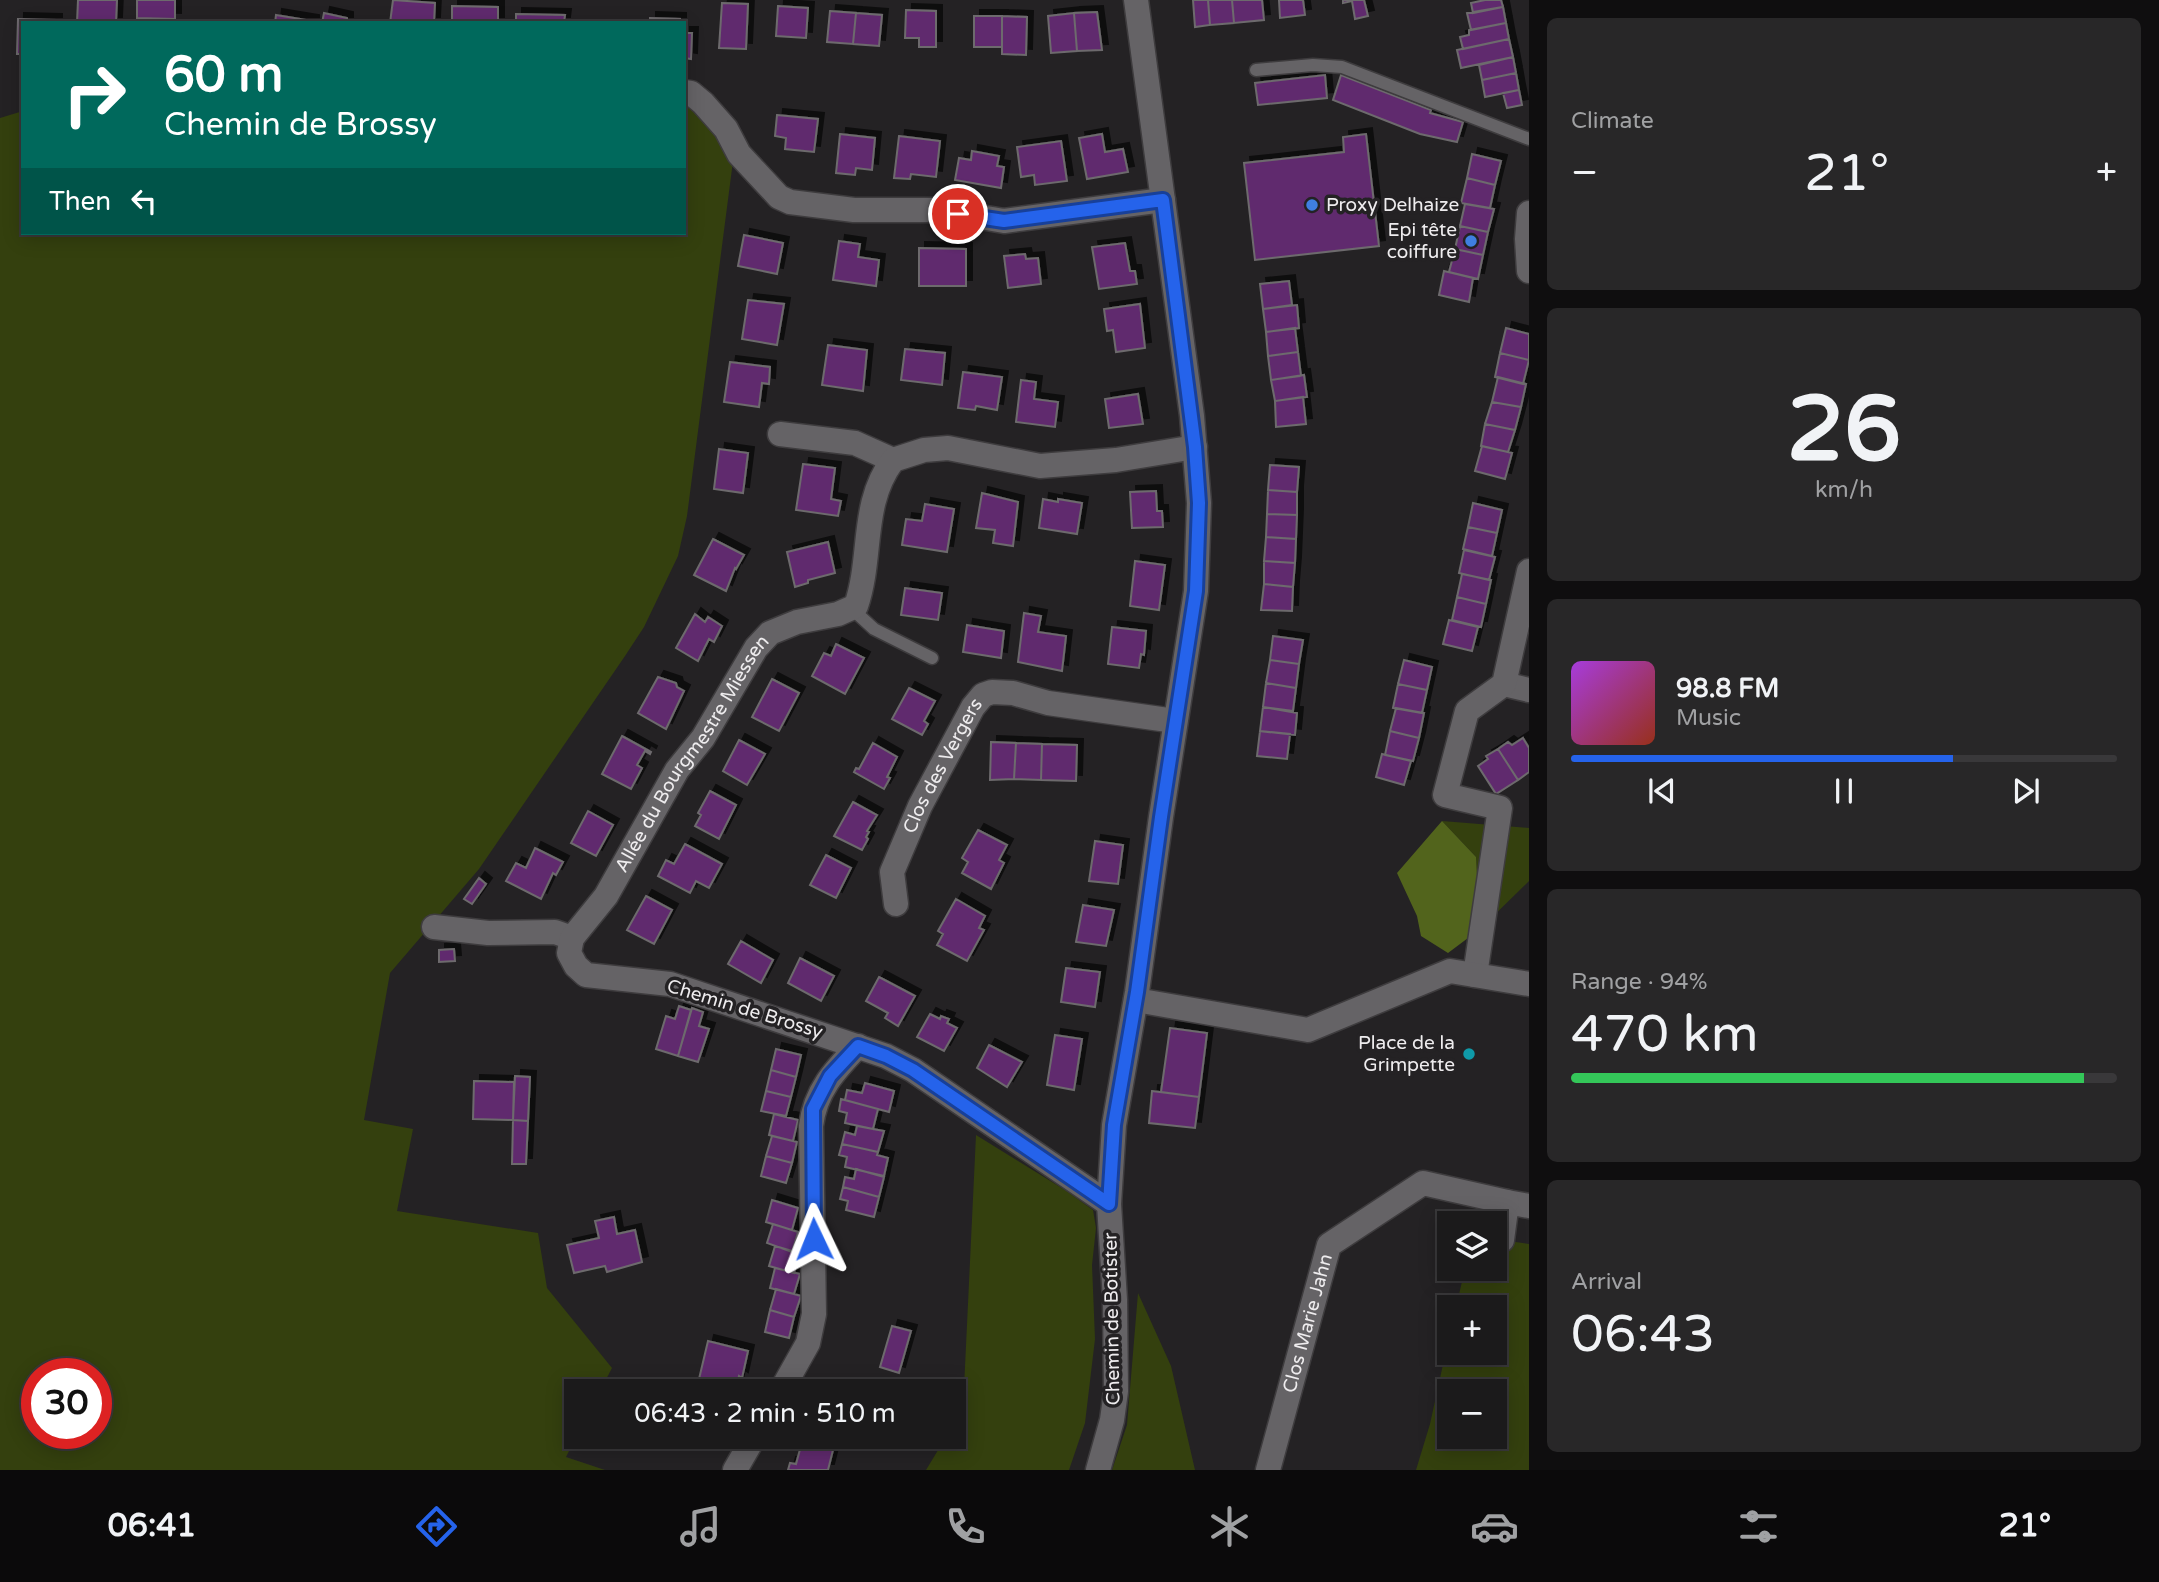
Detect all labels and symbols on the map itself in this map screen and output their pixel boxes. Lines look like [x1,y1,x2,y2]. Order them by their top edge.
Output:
pin [928,184,988,244]
place label: Proxy Delhaize [1326,194,1459,216]
marker: Proxy Delhaize [1304,197,1320,213]
place label: Epi tête coiffure [1387,219,1457,263]
marker: Epi tête coiffure [1463,233,1479,249]
street label: Allée du Bourgmestre Miessen [611,630,773,876]
street label: Clos des Vergers [899,693,987,837]
street label: Chemin de Brossy [664,975,826,1043]
place label: Place de la Grimpette [1358,1032,1455,1076]
marker: Place de la Grimpette [1461,1046,1477,1062]
position arrow [777,1202,851,1276]
street label: Chemin de Botister [1099,1232,1125,1405]
street label: Clos Marie Jahn [1278,1251,1337,1395]
speed limit sign: 30 [21,1358,112,1449]

